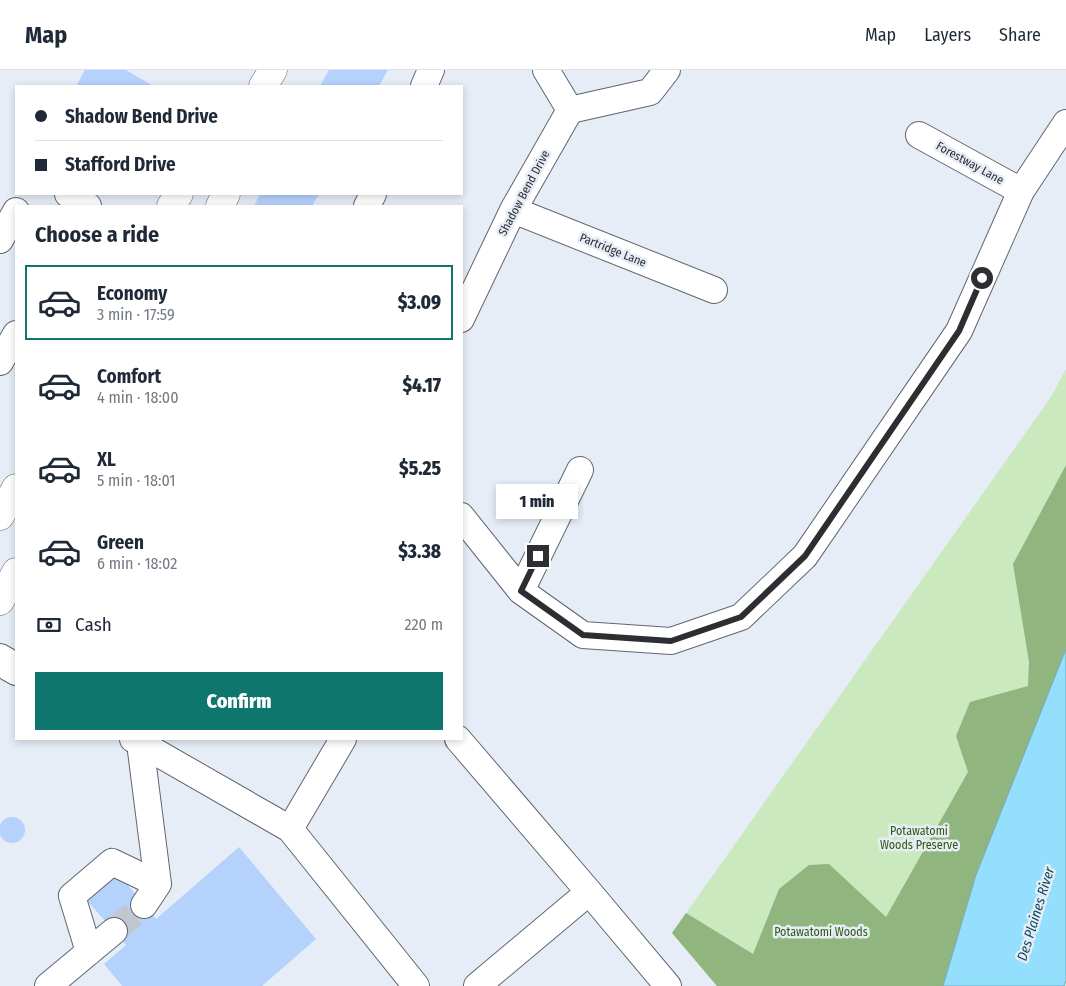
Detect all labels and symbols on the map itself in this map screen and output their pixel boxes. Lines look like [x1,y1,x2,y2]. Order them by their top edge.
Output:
street label: Forestway Lane [934,139,1006,187]
street label: Shadow Bend Drive [496,148,553,238]
street label: Partridge Lane [578,230,649,270]
route start [971,267,993,289]
callout: 1 min [497,484,579,518]
route end [527,545,549,567]
park label: Potawatomi Woods Preserve [880,824,958,852]
water label: Des Plaines River [1014,864,1059,963]
park label: Potawatomi Woods [774,925,868,939]

